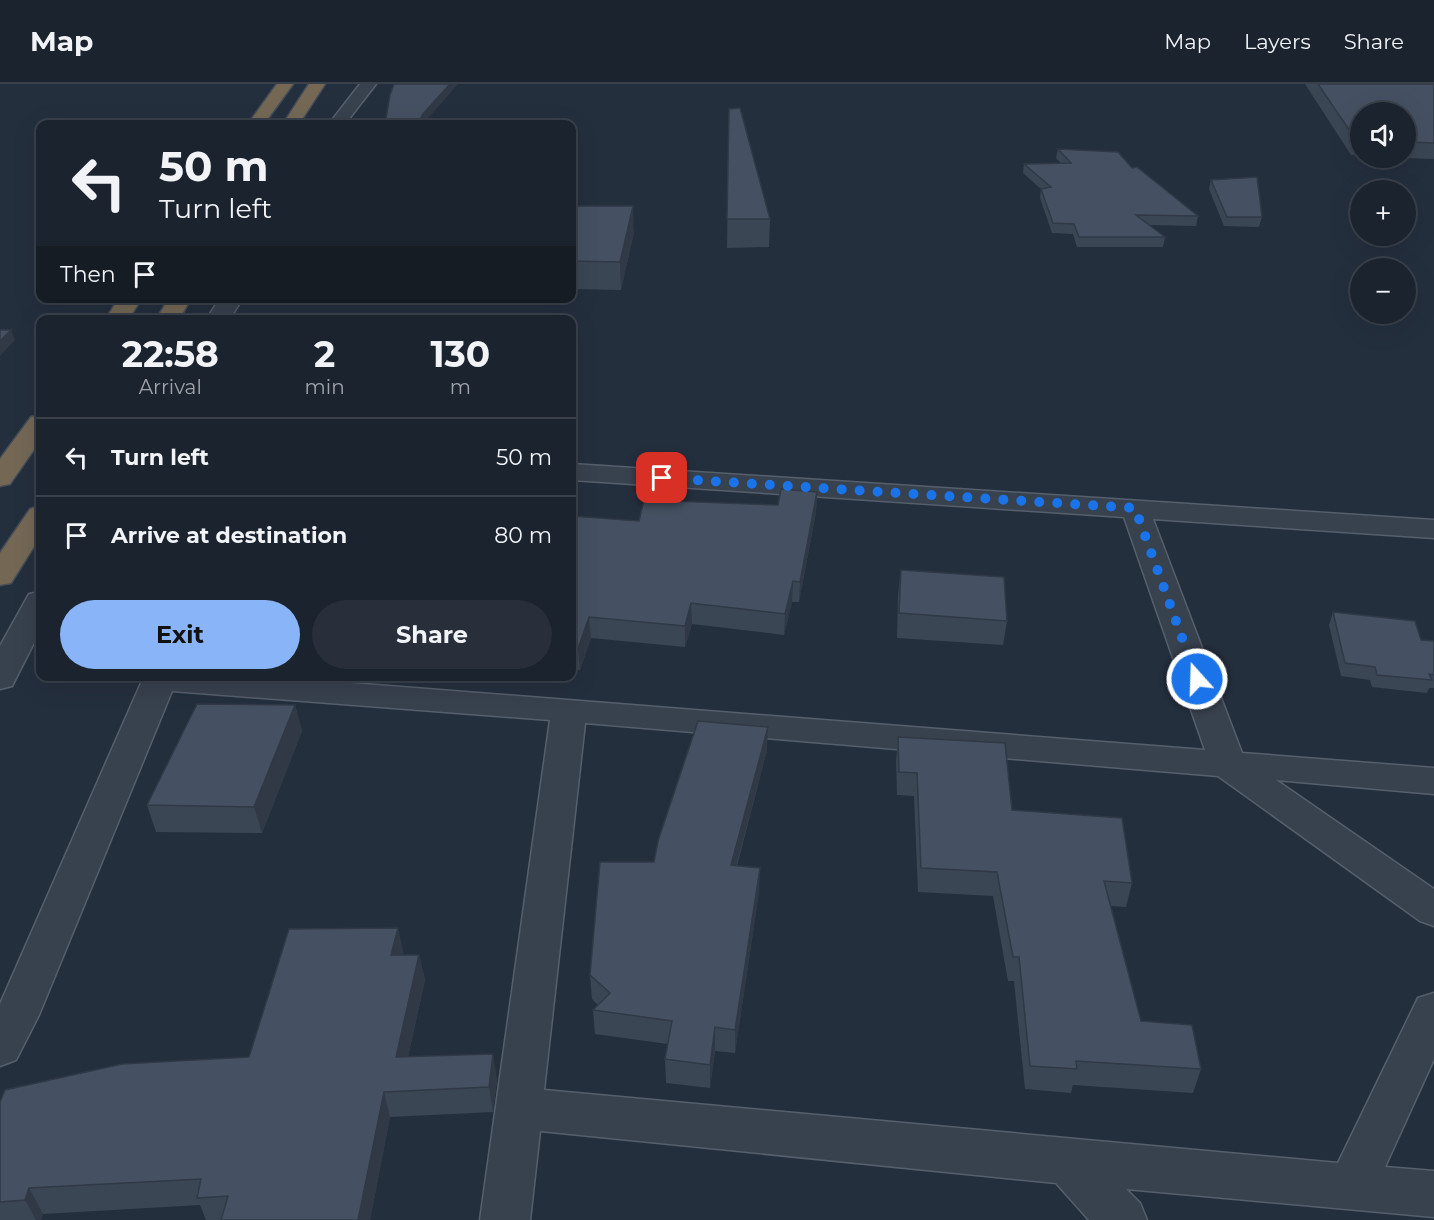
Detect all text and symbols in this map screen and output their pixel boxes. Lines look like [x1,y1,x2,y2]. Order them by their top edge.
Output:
text: Map [30,24,93,58]
text: Map [1164,29,1211,54]
text: Layers [1244,29,1311,54]
text: Share [1344,29,1404,54]
map controls [1350,102,1416,324]
button: sound [1350,102,1416,168]
text: 50 m [159,140,268,192]
icon: left [60,144,138,222]
button: + [1350,180,1416,246]
text: Turn left [159,192,272,225]
icon: arrive [128,258,161,291]
button: − [1350,258,1416,324]
text: Then [60,261,116,288]
text: 22:58 [122,332,219,376]
text: 2 [314,332,335,376]
text: 130 [430,332,490,376]
text: Arrival [139,375,202,399]
text: min [305,375,345,399]
text: m [450,375,471,399]
icon: left [60,441,93,474]
text: Turn left [111,444,209,471]
text: 50 m [496,444,552,471]
pin [636,452,687,503]
icon: arrive [645,461,678,494]
icon: arrive [60,519,93,552]
text: Arrive at destination [111,522,347,549]
text: 80 m [494,522,552,549]
button: Exit [60,600,300,669]
button: Share [312,600,552,669]
position arrow [1165,647,1229,711]

